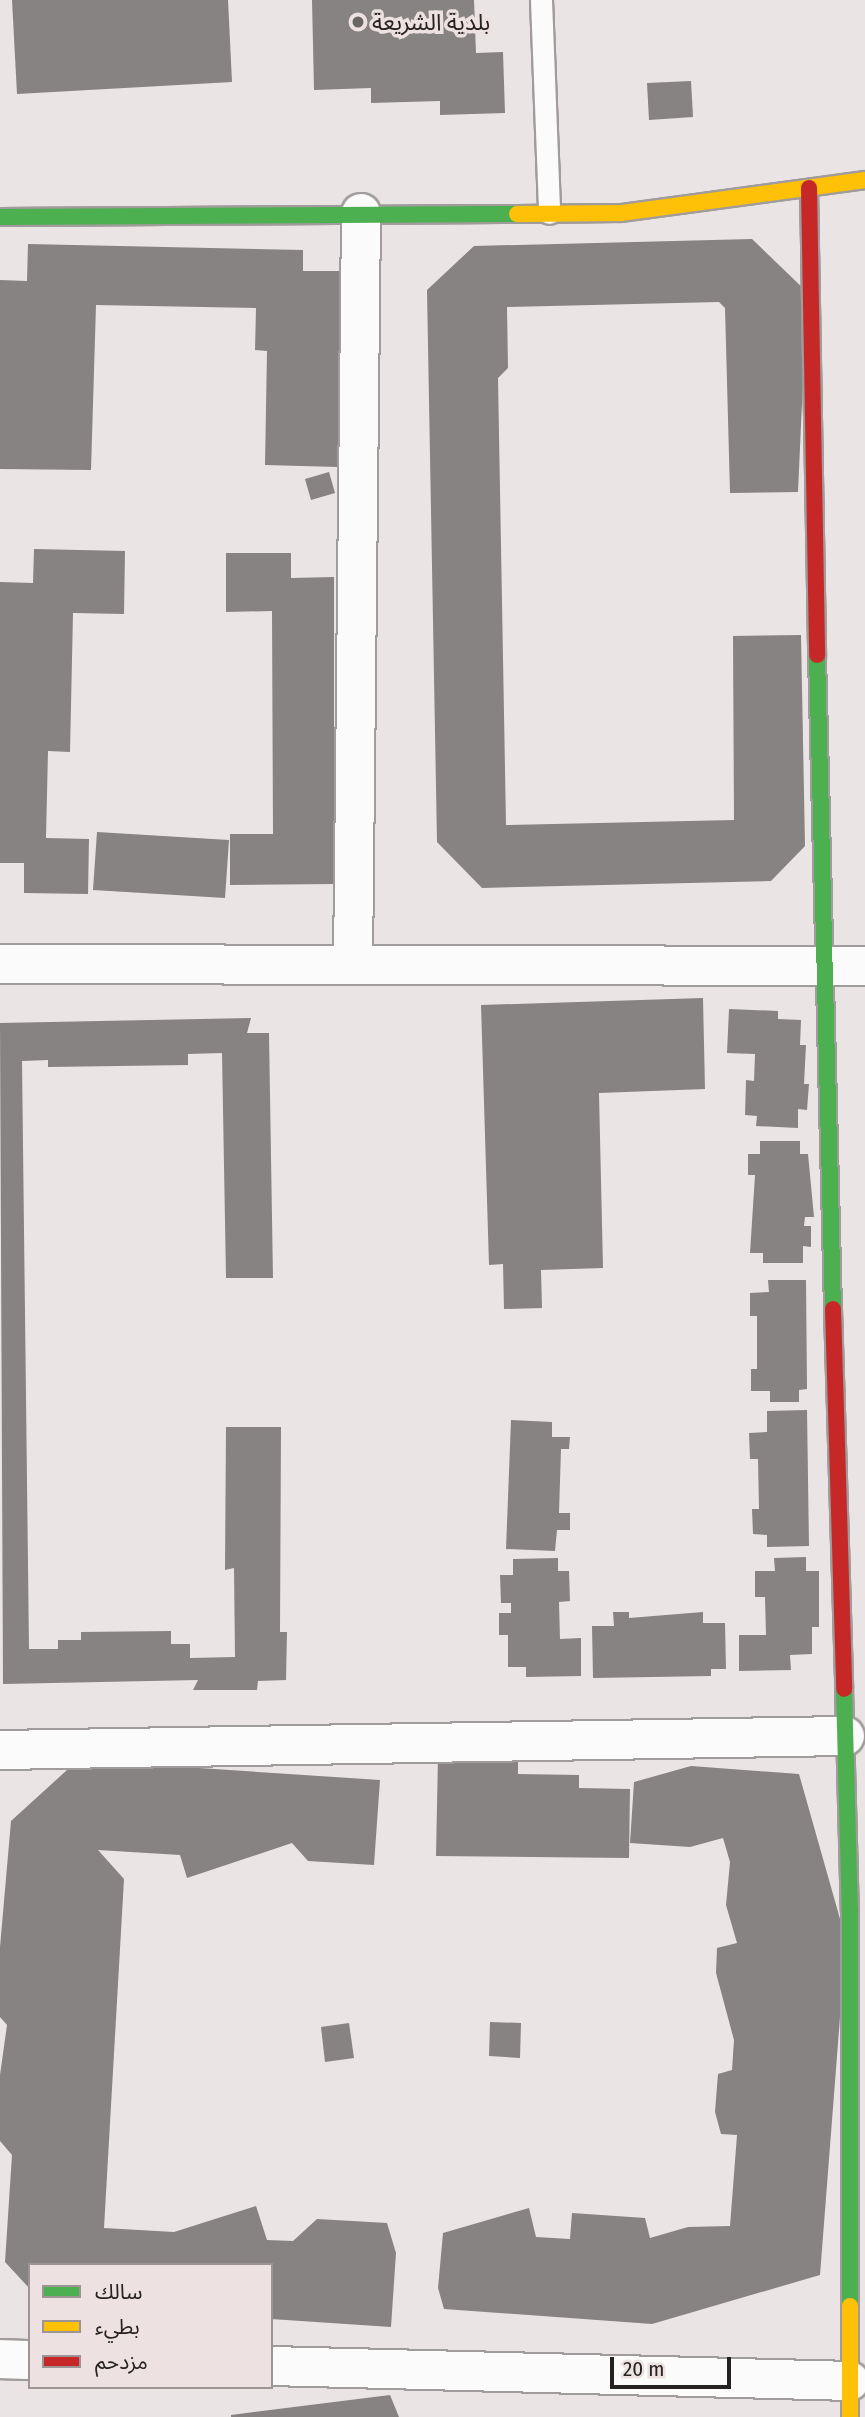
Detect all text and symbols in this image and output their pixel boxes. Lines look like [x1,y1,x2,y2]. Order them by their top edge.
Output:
place label: بلدية الشريعة [372,8,490,36]
marker: بلدية الشريعة [350,14,366,30]
legend [28,2263,273,2389]
text: سالك [95,2279,142,2305]
text: بطيء [95,2314,140,2340]
scale bar [613,2344,734,2388]
text: مزدحم [95,2349,148,2375]
text: 20 m [623,2356,664,2382]

